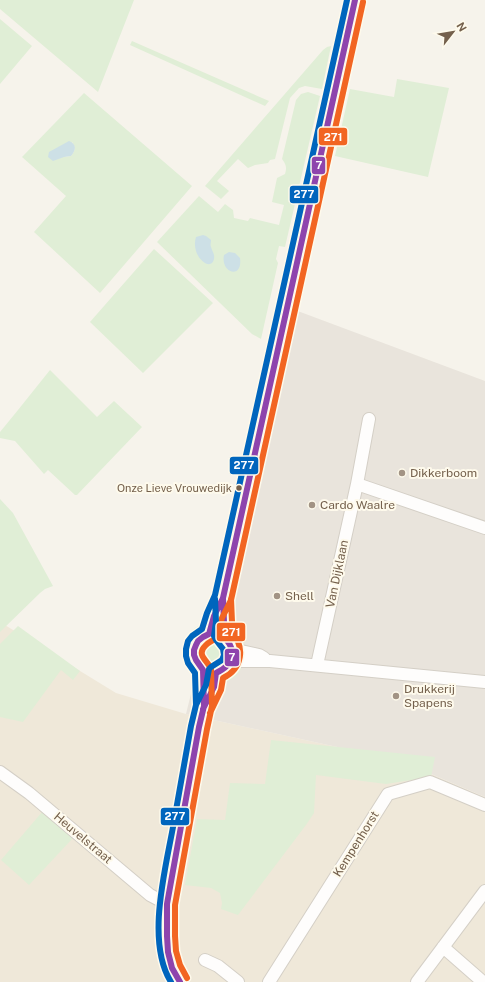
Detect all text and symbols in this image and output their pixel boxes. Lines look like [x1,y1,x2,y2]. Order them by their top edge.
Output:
north arrow [433,12,473,52]
text: N [454,20,469,34]
line badge: 271 [318,127,348,146]
text: 271 [324,131,342,143]
line badge: 7 [311,156,326,175]
text: 7 [316,159,323,171]
line badge: 277 [289,185,319,204]
text: 277 [294,188,315,200]
line badge: 277 [229,456,259,475]
text: 277 [234,459,255,471]
place label: Dikkerboom [410,466,477,480]
marker: Dikkerboom [397,468,407,478]
place label: Onze Lieve Vrouwedijk [117,482,232,494]
marker: Onze Lieve Vrouwedijk [234,483,244,493]
place label: Cardo Waalre [320,498,395,512]
marker: Cardo Waalre [307,500,317,510]
street label: Van Dijklaan [323,539,351,609]
place label: Shell [285,589,314,603]
marker: Shell [272,591,282,601]
line badge: 271 [216,622,246,642]
text: 271 [222,626,240,638]
line badge: 7 [224,648,240,667]
text: 7 [229,651,236,663]
place label: Drukkerij Spapens [404,682,455,710]
marker: Drukkerij Spapens [391,691,401,701]
line badge: 277 [160,807,190,826]
street label: Kempenhorst [330,808,382,879]
street label: Heuvelstraat [51,810,115,867]
text: 277 [165,810,186,822]

